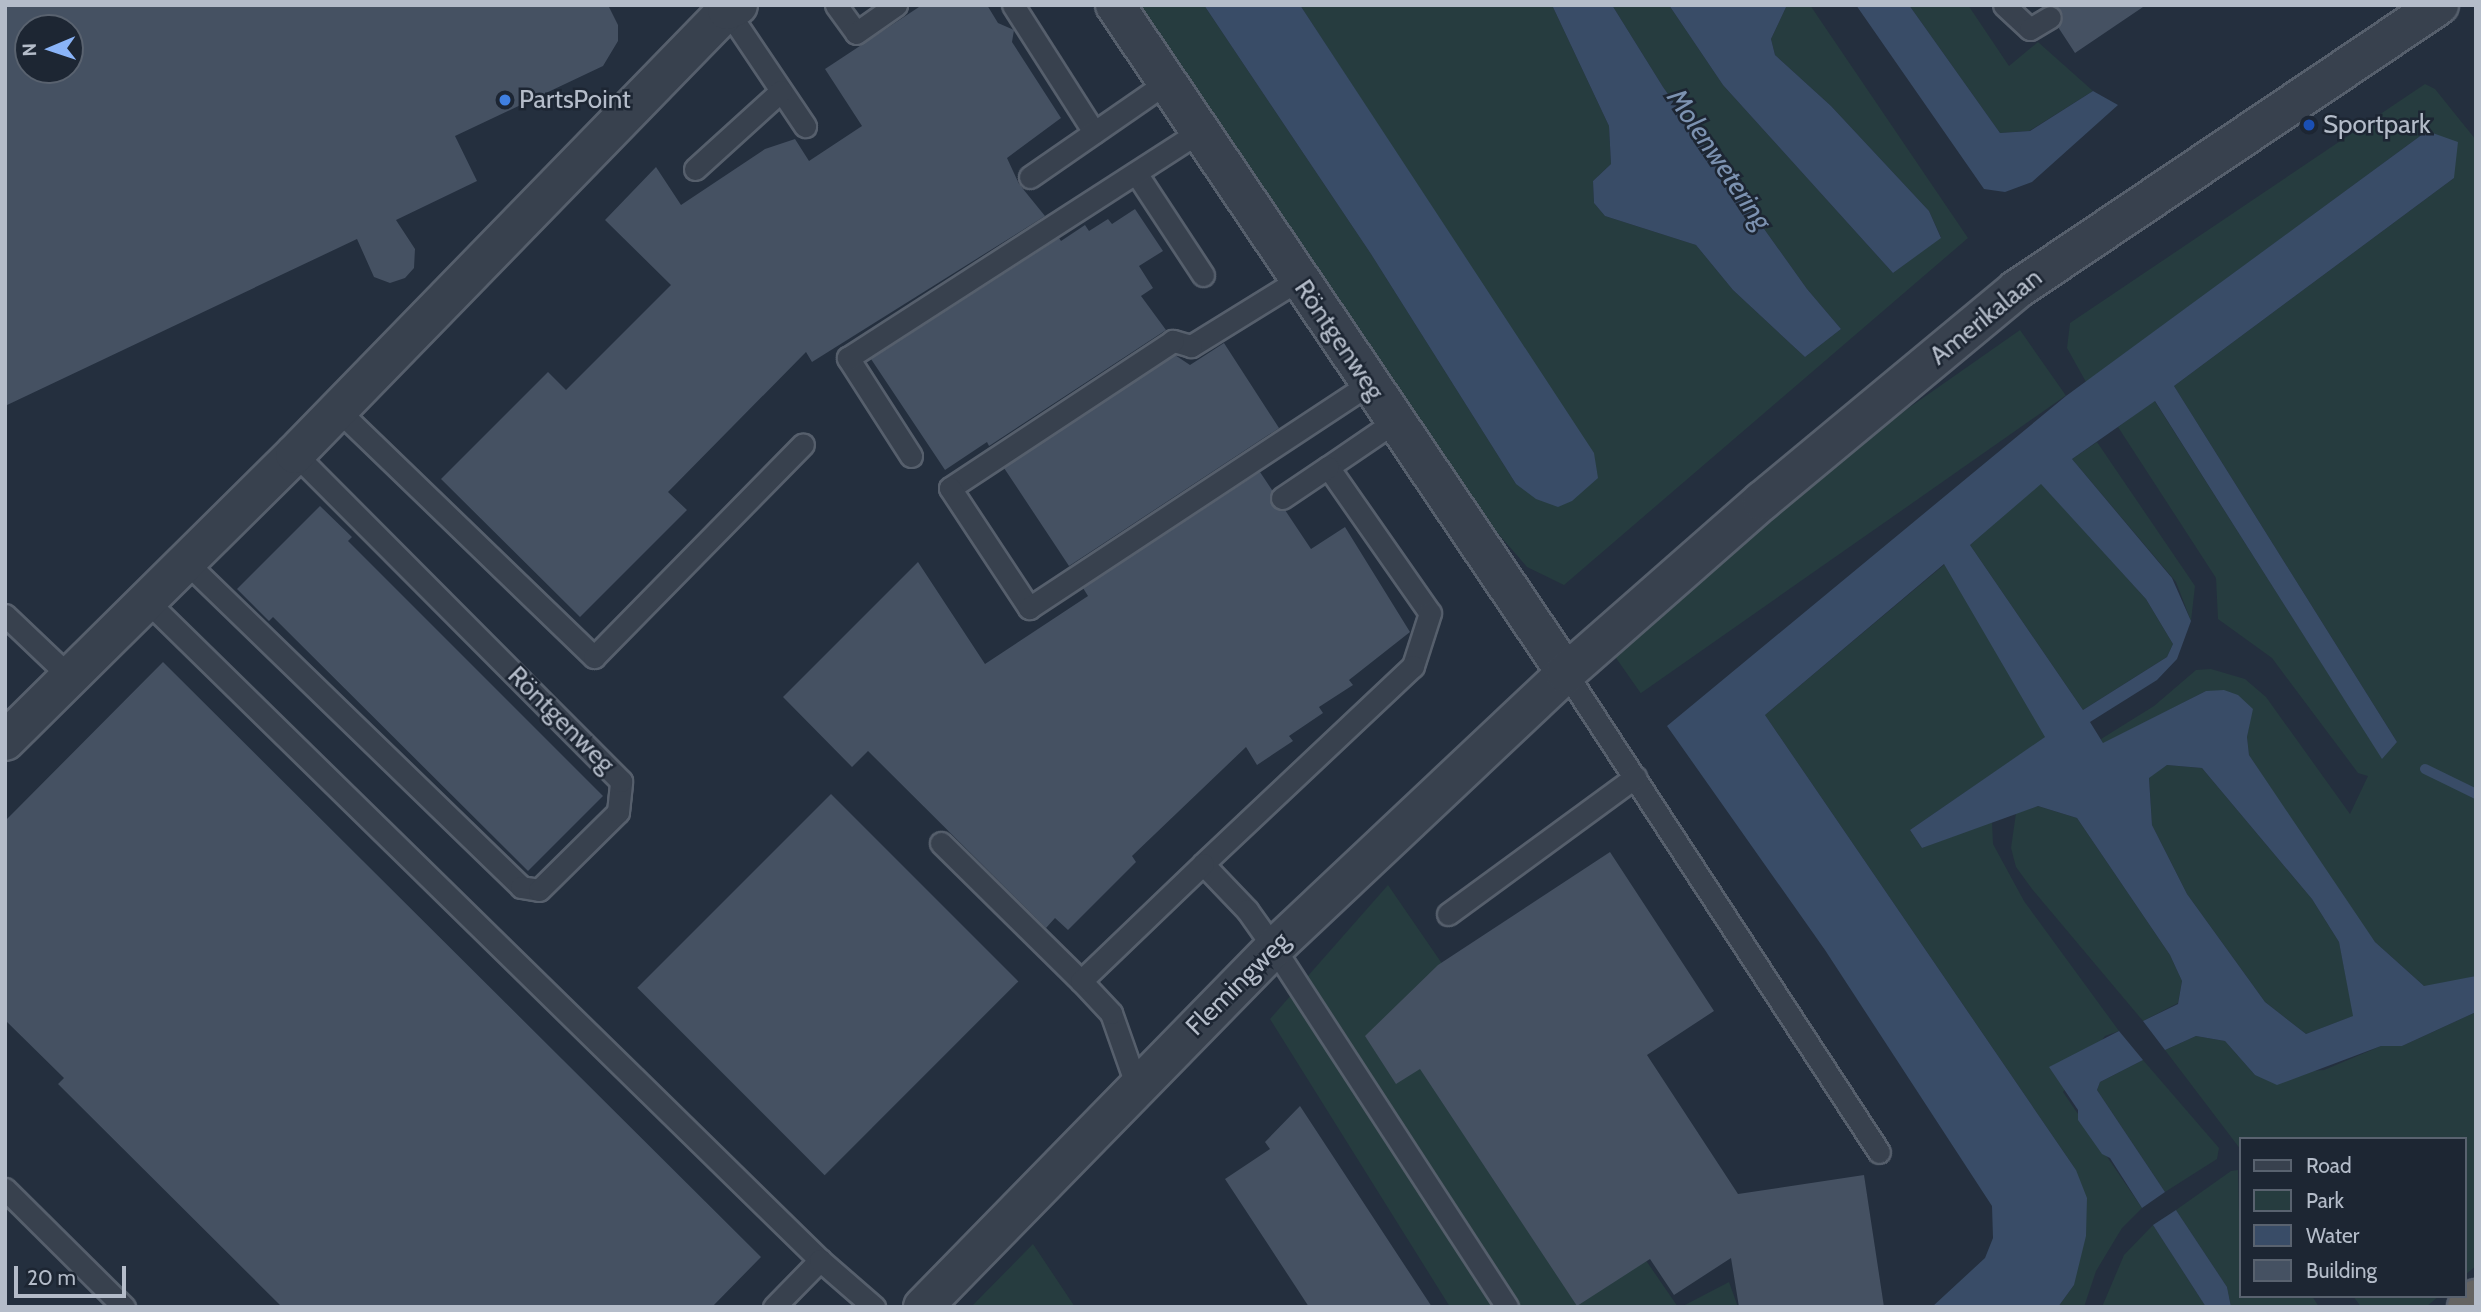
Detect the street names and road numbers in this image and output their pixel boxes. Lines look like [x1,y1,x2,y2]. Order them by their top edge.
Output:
street label: Amerikalaan [1924,262,2048,372]
street label: Röntgenweg [1287,274,1391,406]
street label: Röntgenweg [501,660,621,780]
street label: Flemingweg [1180,926,1296,1042]

